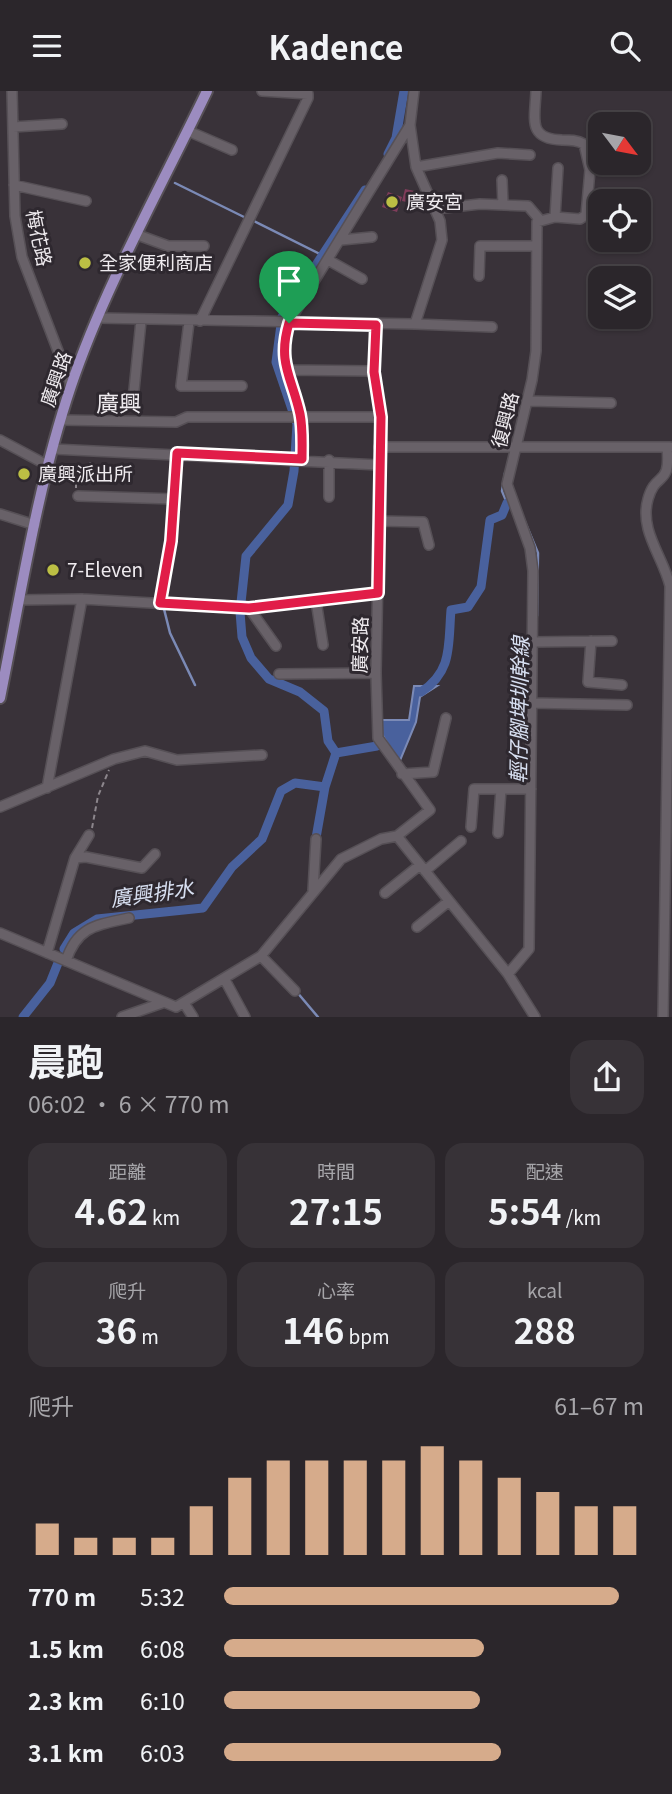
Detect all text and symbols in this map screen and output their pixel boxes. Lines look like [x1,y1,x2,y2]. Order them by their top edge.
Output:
text: Kadence [269,23,403,69]
icon: menu [28,27,66,65]
icon: search [606,27,644,65]
north arrow [588,112,651,175]
map controls [588,112,651,329]
place label: 廣安宮 [406,187,463,214]
button: locate [588,189,651,252]
marker: 廣安宮 [384,194,400,210]
street label: 梅花路 [21,207,60,268]
place label: 全家便利商店 [99,248,213,275]
pin [259,251,319,323]
marker: 全家便利商店 [77,255,93,271]
icon: arrive [270,262,308,300]
button: layers [588,266,651,329]
street label: 廣興路 [33,347,77,410]
district label: 廣興 [96,385,142,419]
street label: 復興路 [484,389,524,451]
place label: 廣興派出所 [38,459,133,486]
marker: 廣興派出所 [16,466,32,482]
place label: 7-Eleven [67,555,143,582]
marker: 7-Eleven [45,562,61,578]
street label: 廣安路 [345,616,372,674]
water label: 輕仔腳埤圳幹線 [502,634,534,784]
water label: 廣興排水 [108,871,196,913]
text: 晨跑 [28,1032,104,1087]
button: share [570,1040,644,1114]
text: 06:02 · 6 × 770 m [28,1086,230,1120]
text: 距離 [108,1157,146,1184]
text: 時間 [317,1157,355,1184]
text: 配速 [526,1157,564,1184]
text: 4.62 [74,1184,148,1235]
text: 27:15 [289,1184,383,1235]
text: 5:54 [488,1184,561,1235]
text: km [148,1203,180,1230]
text: /km [561,1203,601,1230]
text: 爬升 [108,1276,146,1303]
text: 心率 [317,1276,355,1303]
text: kcal [527,1276,562,1303]
text: 36 [96,1303,137,1354]
text: 146 [282,1303,344,1354]
text: 288 [514,1303,576,1354]
text: m [137,1322,159,1349]
text: bpm [344,1322,390,1349]
text: 爬升 [28,1388,74,1422]
text: 61–67 m [554,1388,644,1422]
text: 770 m [28,1579,96,1613]
text: 5:32 [140,1579,185,1613]
text: 1.5 km [28,1631,104,1665]
text: 6:08 [140,1631,185,1665]
text: 2.3 km [28,1683,104,1717]
text: 6:10 [140,1683,185,1717]
text: 3.1 km [28,1735,104,1769]
text: 6:03 [140,1735,185,1769]

